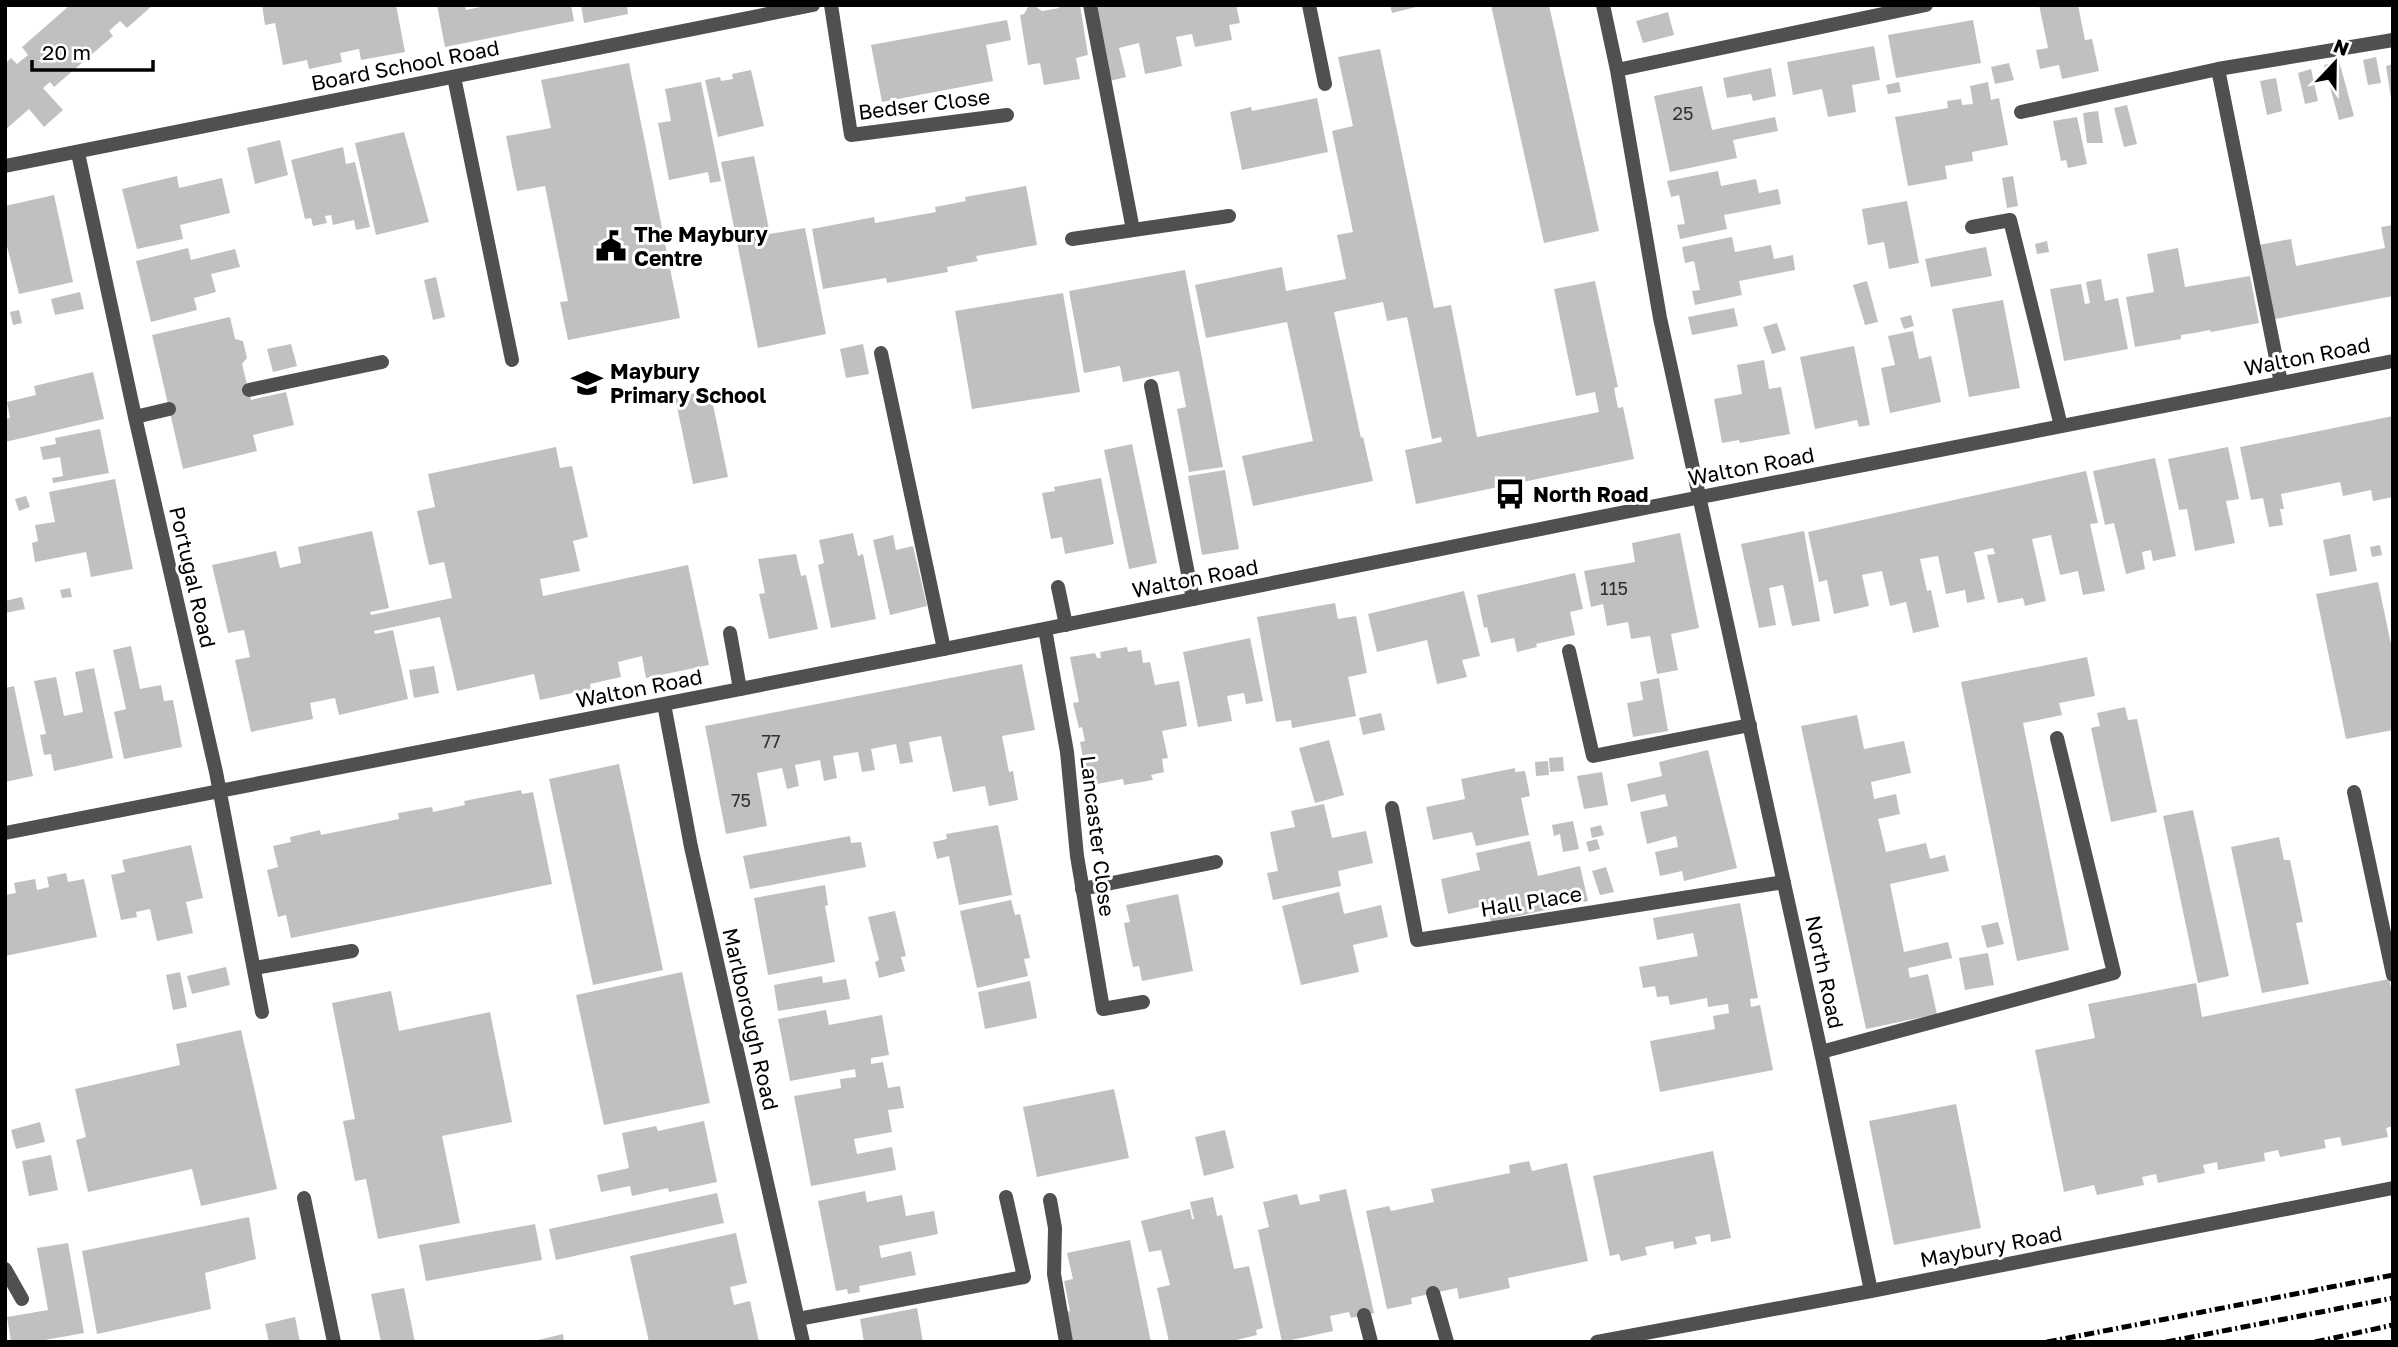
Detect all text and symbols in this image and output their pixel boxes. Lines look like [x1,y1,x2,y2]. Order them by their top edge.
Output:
scale bar [32,28,152,72]
north arrow [2300,28,2370,98]
text: N [2331,33,2353,60]
street label: Board School Road [309,34,501,96]
text: 20 m [42,39,91,65]
street label: Bedser Close [857,83,991,125]
house number: 25 [1673,102,1693,124]
place label: The Maybury Centre [634,221,768,271]
public building icon: The Maybury Centre [594,229,628,263]
street label: Walton Road [2242,331,2372,381]
place label: Maybury Primary School [610,358,766,408]
school or university icon: Maybury Primary School [570,366,604,400]
street label: Walton Road [1686,441,1816,491]
bus stop icon: North Road [1493,477,1527,511]
place label: North Road [1533,481,1649,507]
street label: Portugal Road [164,504,222,650]
street label: Walton Road [1130,553,1260,603]
house number: 115 [1600,577,1628,599]
street label: Walton Road [574,663,704,713]
house number: 77 [761,730,781,752]
street label: Lancaster Close [1075,754,1121,918]
house number: 75 [731,789,751,811]
street label: Hall Place [1478,880,1584,922]
street label: North Road [1800,913,1850,1031]
street label: Marlborough Road [717,925,785,1113]
street label: Maybury Road [1918,1219,2064,1273]

